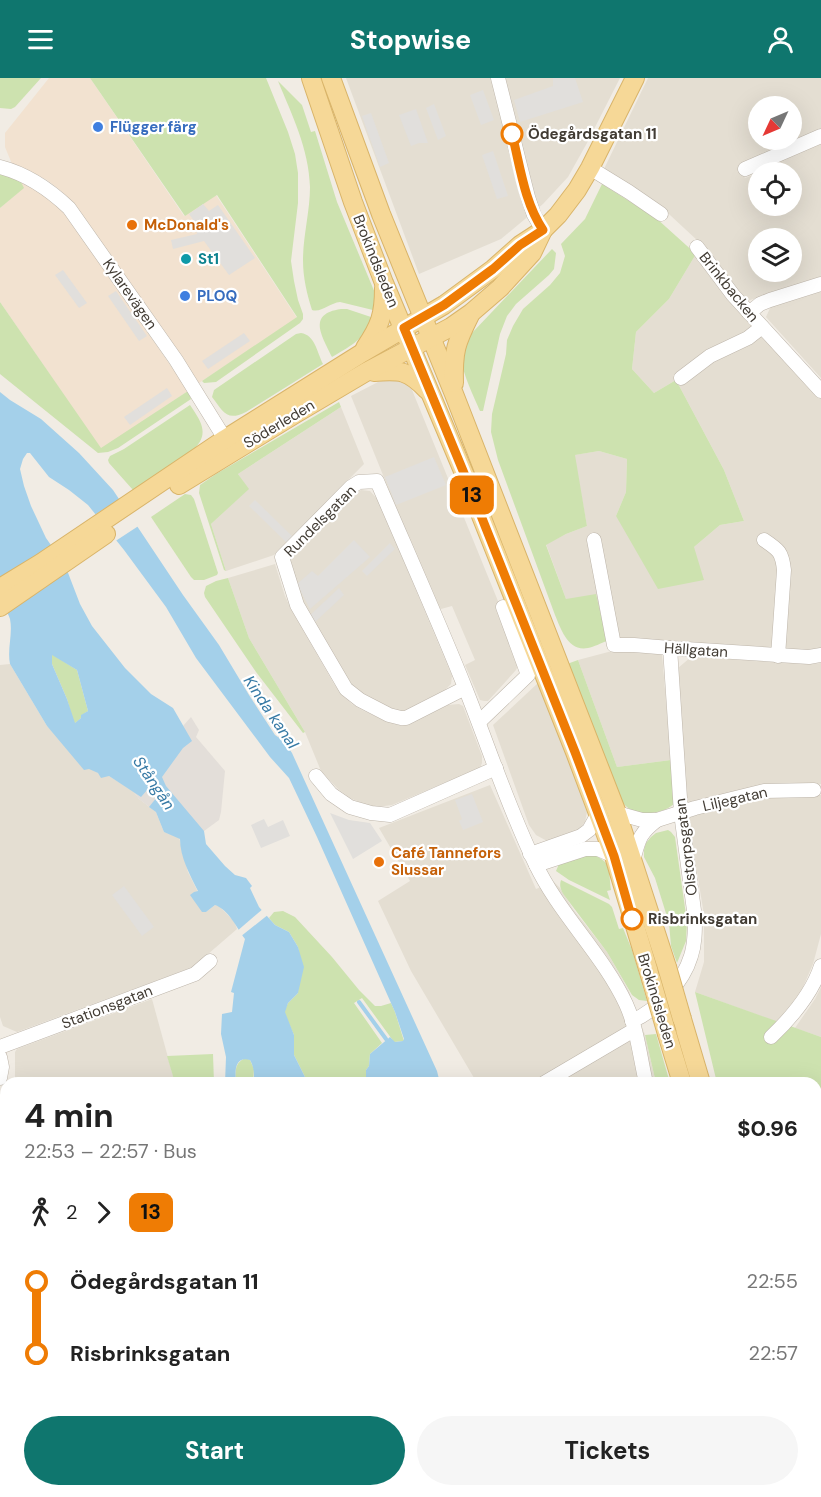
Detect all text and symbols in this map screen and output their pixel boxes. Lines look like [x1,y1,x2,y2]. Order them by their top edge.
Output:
text: Stopwise [350,22,471,57]
icon: menu [24,23,57,56]
icon: person [764,23,797,56]
north arrow [748,96,802,150]
map controls [748,96,802,282]
place label: Flügger färg [110,117,197,137]
marker: Flügger färg [91,120,105,134]
marker: Ödegårdsgatan 11 [501,123,523,145]
place label: Ödegårdsgatan 11 [528,124,657,144]
button: locate [748,162,802,216]
street label: Brokindsleden [348,212,404,310]
place label: McDonald's [144,215,229,235]
marker: McDonald's [125,218,139,232]
button: layers [748,228,802,282]
street label: Brinkbacken [695,248,763,326]
place label: St1 [198,249,219,269]
marker: St1 [179,252,193,266]
street label: Kylarevägen [98,255,162,333]
place label: PLOQ [197,286,237,306]
marker: PLOQ [178,289,192,303]
street label: Söderleden [240,395,318,453]
line badge: 13 [445,476,499,514]
street label: Rundelsgatan [280,481,360,561]
text: 13 [462,481,482,509]
street label: Hällgatan [663,638,729,662]
water label: Kinda kanal [239,671,303,753]
water label: Stångån [128,752,180,814]
street label: Liljegatan [701,782,769,816]
street label: Olstorpsgatan [670,797,702,897]
place label: Café Tannefors Slussar [391,843,501,880]
marker: Café Tannefors Slussar [372,855,386,869]
marker: Risbrinksgatan [621,908,643,930]
place label: Risbrinksgatan [648,909,757,929]
street label: Brokindsleden [633,951,681,1051]
street label: Stationsgatan [59,980,155,1034]
text: 4 min [24,1094,114,1137]
text: $0.96 [737,1114,798,1143]
text: 22:53 – 22:57 · Bus [24,1138,197,1164]
icon: walk [24,1196,57,1229]
icon: forward [87,1196,120,1229]
text: 13 [141,1198,161,1226]
text: 2 [66,1199,78,1225]
text: Ödegårdsgatan 11 [70,1267,259,1296]
text: 22:55 [747,1268,798,1294]
text: Risbrinksgatan [70,1339,230,1368]
text: 22:57 [748,1340,798,1366]
button: Start [24,1416,405,1485]
button: Tickets [417,1416,798,1485]

